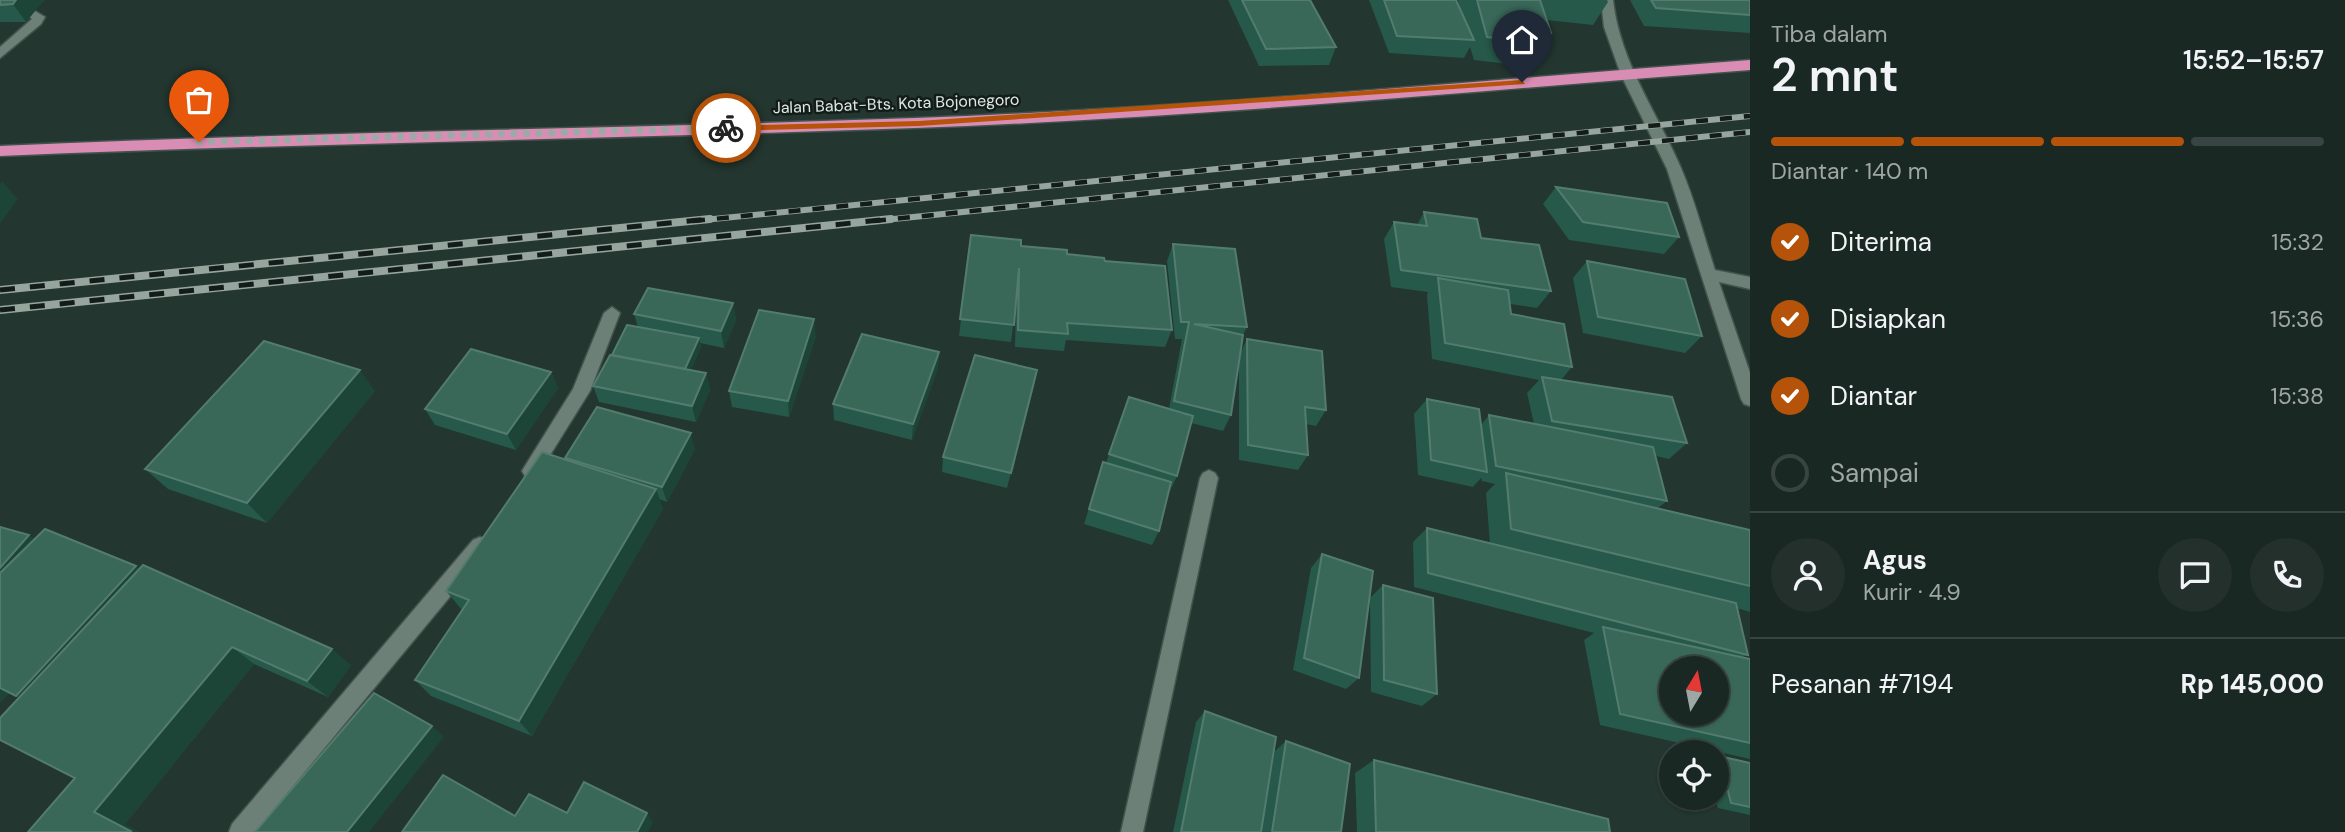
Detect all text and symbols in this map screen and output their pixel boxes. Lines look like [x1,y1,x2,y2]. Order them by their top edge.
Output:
pin [1492,10,1552,82]
text: Tiba dalam [1771,19,1888,49]
icon: home [1503,21,1541,59]
text: 15:52–15:57 [2183,43,2324,77]
text: 2 mnt [1771,45,1899,105]
pin [169,70,229,142]
icon: bag [180,81,218,119]
street label: Jalan Babat-Bts. Kota Bojonegoro [772,89,1020,118]
courier [691,93,761,163]
icon: bike [707,109,745,147]
text: Diantar · 140 m [1771,156,1928,186]
icon: check [1771,223,1809,261]
text: Diterima [1830,225,1932,259]
text: 15:32 [2271,227,2324,257]
icon: check [1771,300,1809,338]
text: Disiapkan [1830,302,1946,336]
text: 15:36 [2270,304,2324,334]
icon: check [1771,377,1809,415]
text: Diantar [1830,379,1917,413]
text: 15:38 [2271,381,2324,411]
text: Sampai [1830,456,1919,490]
button: person [1771,538,1845,612]
button: chat [2158,538,2232,612]
button: phone [2250,538,2324,612]
text: Agus [1863,543,1927,577]
text: Kurir · 4.9 [1863,577,1961,607]
north arrow [1659,656,1729,726]
map controls [1659,656,1729,810]
text: Pesanan #7194 [1771,667,1953,701]
text: Rp 145,000 [2181,667,2324,701]
button: locate [1659,740,1729,810]

